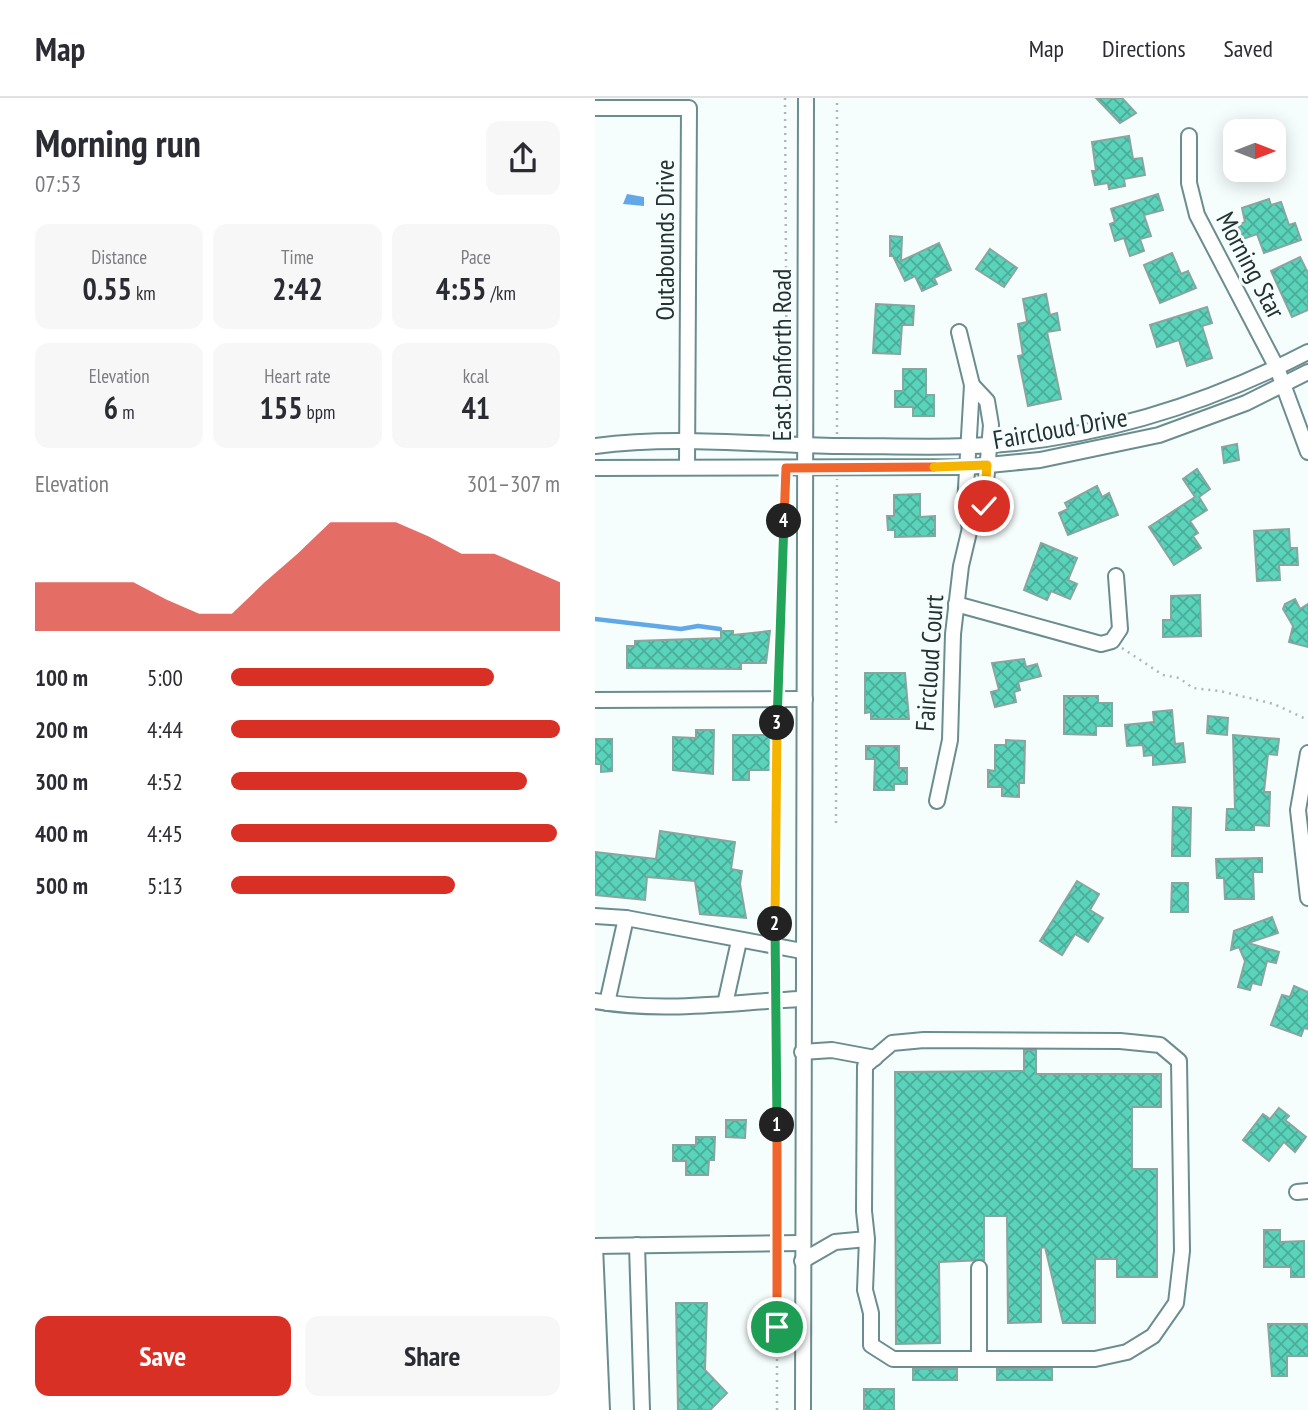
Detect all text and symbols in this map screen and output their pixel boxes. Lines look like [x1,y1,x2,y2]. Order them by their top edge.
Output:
text: Map [35,27,85,70]
text: Map [1029,33,1064,64]
text: Directions [1102,33,1186,64]
text: Saved [1224,33,1273,64]
text: Morning run [35,118,201,167]
north arrow [1223,119,1286,182]
map controls [1223,119,1286,182]
button: share [486,121,560,195]
street label: Outabounds Drive [648,159,681,321]
text: 07:53 [35,169,81,198]
street label: Morning Star [1209,206,1293,324]
text: Distance [91,245,147,269]
text: Time [281,245,314,269]
text: Pace [461,245,491,269]
text: 0.55 [83,269,132,308]
text: 2:42 [272,269,323,308]
text: 4:55 [436,269,486,308]
street label: East Danforth Road [765,269,798,441]
text: km [132,281,156,305]
text: /km [486,281,516,305]
text: Elevation [89,364,150,388]
text: Heart rate [264,364,331,388]
text: kcal [463,364,489,388]
text: 6 [104,388,118,427]
text: 155 [260,388,303,427]
text: 41 [461,388,490,427]
text: m [118,400,135,424]
text: bpm [303,400,335,424]
street label: Faircloud Drive [990,400,1130,456]
text: Elevation [35,469,109,498]
text: 301–307 m [467,469,560,498]
pin [954,476,1014,536]
icon: check [965,487,1003,525]
pin: 4 [767,504,801,538]
text: 4 [779,508,788,532]
street label: Faircloud Court [908,593,950,733]
text: 100 m [35,663,88,692]
text: 5:00 [147,663,183,692]
pin: 3 [759,706,795,740]
text: 3 [772,710,781,734]
text: 200 m [35,715,88,744]
text: 4:44 [147,715,183,744]
text: 300 m [35,767,88,796]
text: 4:52 [147,767,183,796]
text: 400 m [35,819,88,848]
text: 4:45 [147,819,183,848]
text: 500 m [35,871,88,900]
text: 5:13 [147,871,183,900]
pin: 2 [757,906,793,942]
text: 2 [770,911,779,935]
pin: 1 [759,1108,795,1142]
text: 1 [772,1112,781,1136]
pin [747,1297,807,1357]
icon: arrive [758,1308,796,1346]
button: Save [35,1316,291,1396]
button: Share [305,1316,560,1396]

